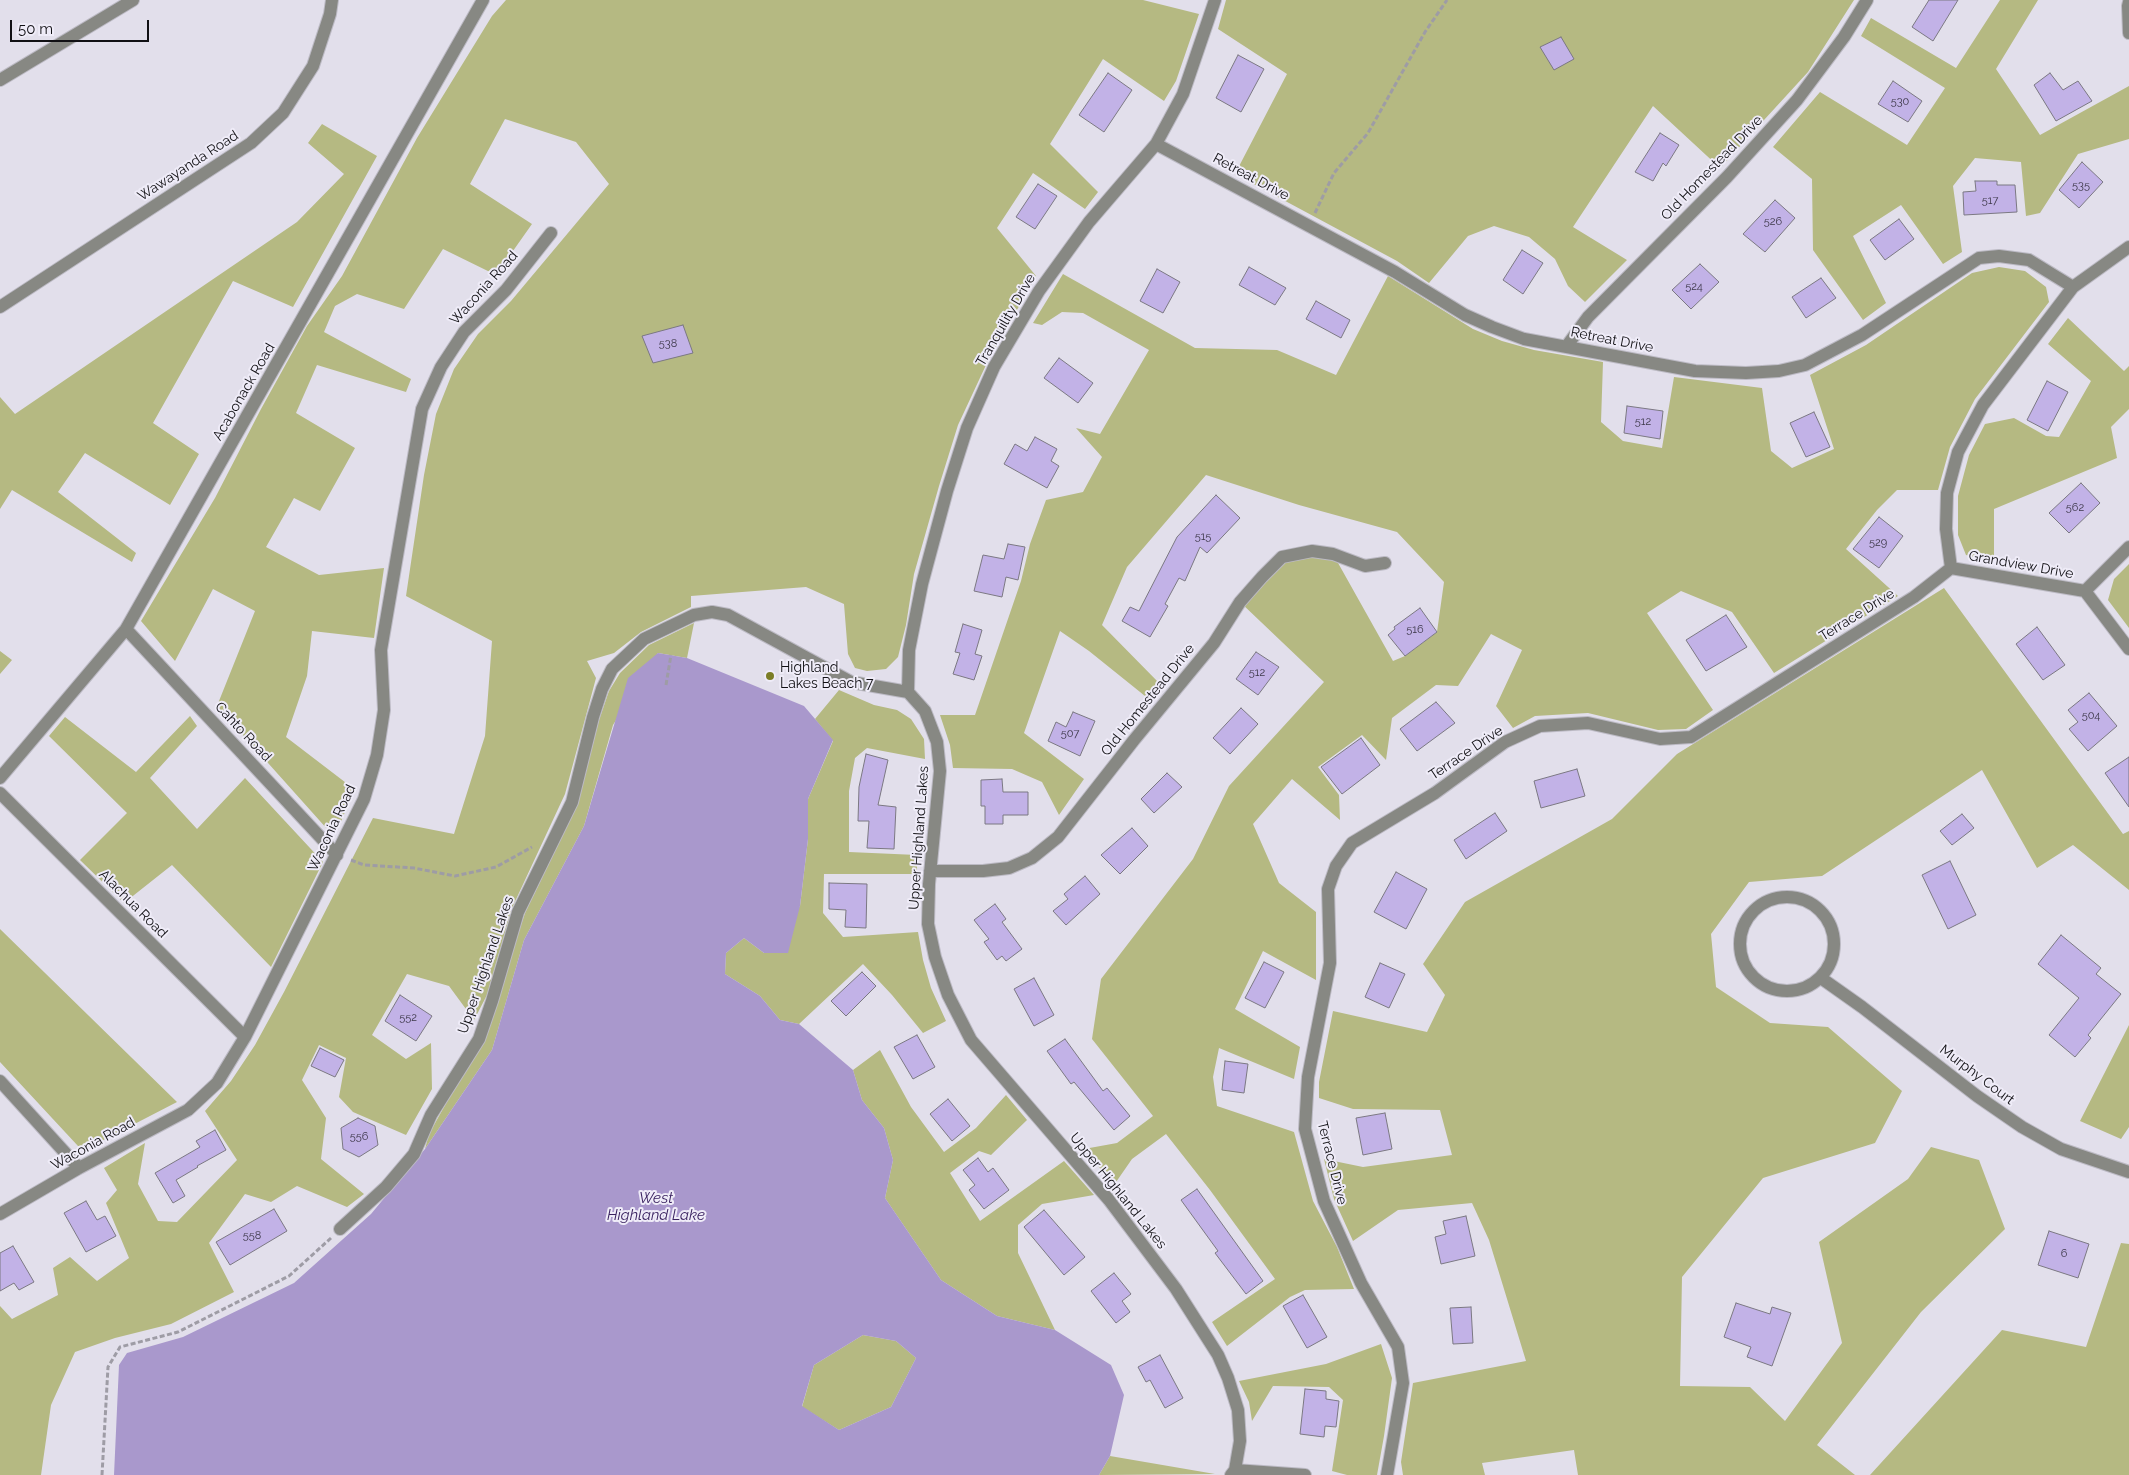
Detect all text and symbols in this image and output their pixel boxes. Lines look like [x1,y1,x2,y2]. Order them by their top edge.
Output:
scale bar [12,10,151,42]
text: 50 m [18,20,53,38]
house number: 530 [1891,95,1909,109]
street label: Old Homestead Drive [1658,112,1766,224]
street label: Wawayanda Road [135,127,241,205]
street label: Retreat Drive [1210,150,1292,204]
house number: 535 [2072,179,2090,193]
house number: 517 [1982,194,1998,208]
house number: 526 [1764,215,1782,229]
street label: Waconia Road [446,248,522,328]
street label: Tranquility Drive [973,271,1039,369]
house number: 524 [1685,280,1703,294]
street label: Retreat Drive [1569,324,1655,356]
house number: 538 [659,337,677,351]
street label: Acabonack Road [209,340,279,444]
house number: 512 [1635,415,1651,429]
house number: 562 [2066,501,2084,515]
house number: 515 [1195,530,1211,544]
house number: 529 [1869,536,1887,550]
street label: Grandview Drive [1967,547,2075,583]
street label: Terrace Drive [1816,585,1898,645]
house number: 516 [1406,623,1424,637]
street label: Old Homestead Drive [1098,641,1198,759]
place label: Highland Lakes Beach 7 [780,660,873,692]
house number: 512 [1249,666,1265,680]
marker: Highland Lakes Beach 7 [764,670,776,682]
street label: Cahto Road [211,699,275,765]
house number: 504 [2082,709,2100,723]
street label: Terrace Drive [1426,722,1506,784]
house number: 507 [1061,727,1079,741]
street label: Upper Highland Lakes [906,765,932,911]
street label: Waconia Road [305,782,359,874]
street label: Alachua Road [95,866,171,942]
street label: Upper Highland Lakes [455,894,517,1036]
house number: 552 [399,1011,417,1025]
street label: Murphy Court [1936,1041,2018,1109]
street label: Waconia Road [48,1114,138,1174]
street label: Terrace Drive [1314,1120,1350,1206]
house number: 556 [350,1130,368,1144]
street label: Upper Highland Lakes [1066,1130,1170,1252]
water label: West Highland Lake [607,1189,705,1224]
house number: 558 [243,1229,261,1243]
house number: 6 [2061,1247,2067,1261]

